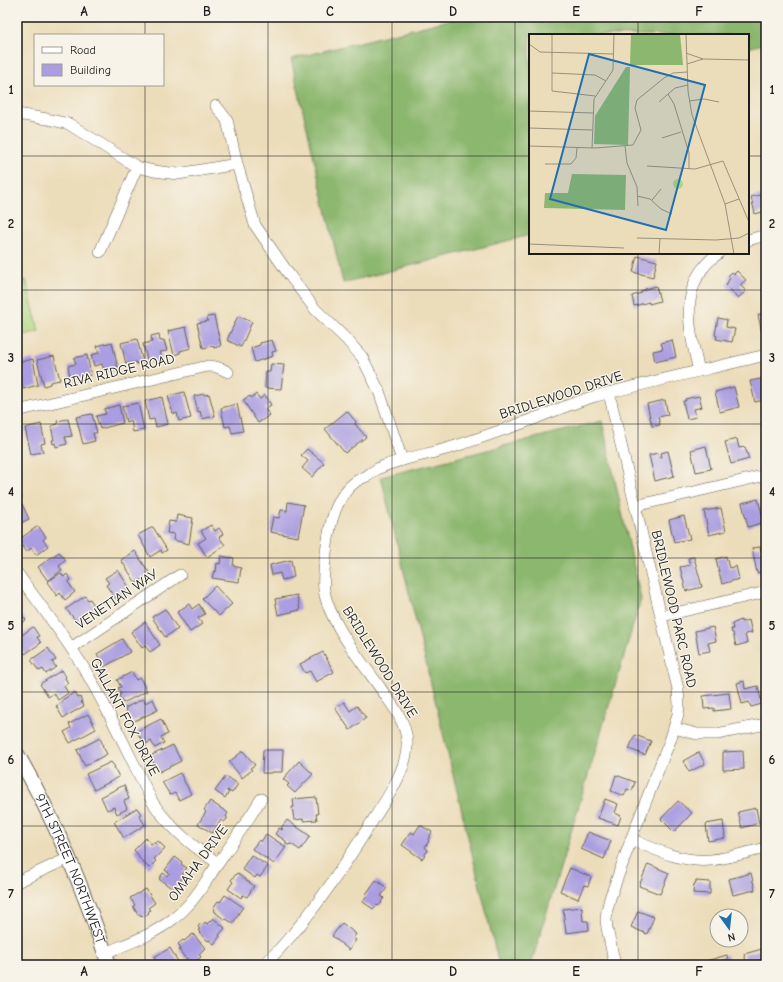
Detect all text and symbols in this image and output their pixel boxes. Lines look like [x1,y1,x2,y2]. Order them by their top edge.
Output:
text: A [80,4,88,19]
text: B [203,4,211,19]
text: C [326,4,334,19]
text: D [449,4,457,19]
text: E [572,4,580,19]
text: F [695,4,703,19]
legend [34,34,164,86]
inset map [529,34,749,254]
text: Road [70,43,96,57]
text: Building [70,63,111,77]
text: 1 [8,82,14,97]
text: 1 [769,82,775,97]
text: 2 [8,216,14,231]
text: 2 [769,216,775,231]
text: 3 [8,350,14,365]
street label: RIVA RIDGE ROAD [62,350,176,392]
text: 3 [769,350,775,365]
street label: BRIDLEWOOD DRIVE [497,367,625,423]
text: 4 [8,484,14,499]
text: 4 [769,484,775,499]
street label: BRIDLEWOOD PARC ROAD [648,529,700,690]
street label: VENETIAN WAY [73,565,162,633]
street label: BRIDLEWOOD DRIVE [339,603,421,721]
text: 5 [8,618,15,633]
text: 5 [769,618,776,633]
street label: GALLANT FOX DRIVE [87,655,163,779]
text: 6 [8,752,15,767]
text: 6 [769,752,776,767]
street label: 9TH STREET NORTHWEST [32,791,110,947]
street label: OMAHA DRIVE [165,821,231,905]
text: 7 [8,886,14,901]
text: 7 [769,886,775,901]
north arrow [709,908,749,948]
text: N [726,930,737,944]
text: A [80,964,88,979]
text: B [203,964,211,979]
text: C [326,964,334,979]
text: D [449,964,457,979]
text: E [572,964,580,979]
text: F [695,964,703,979]

